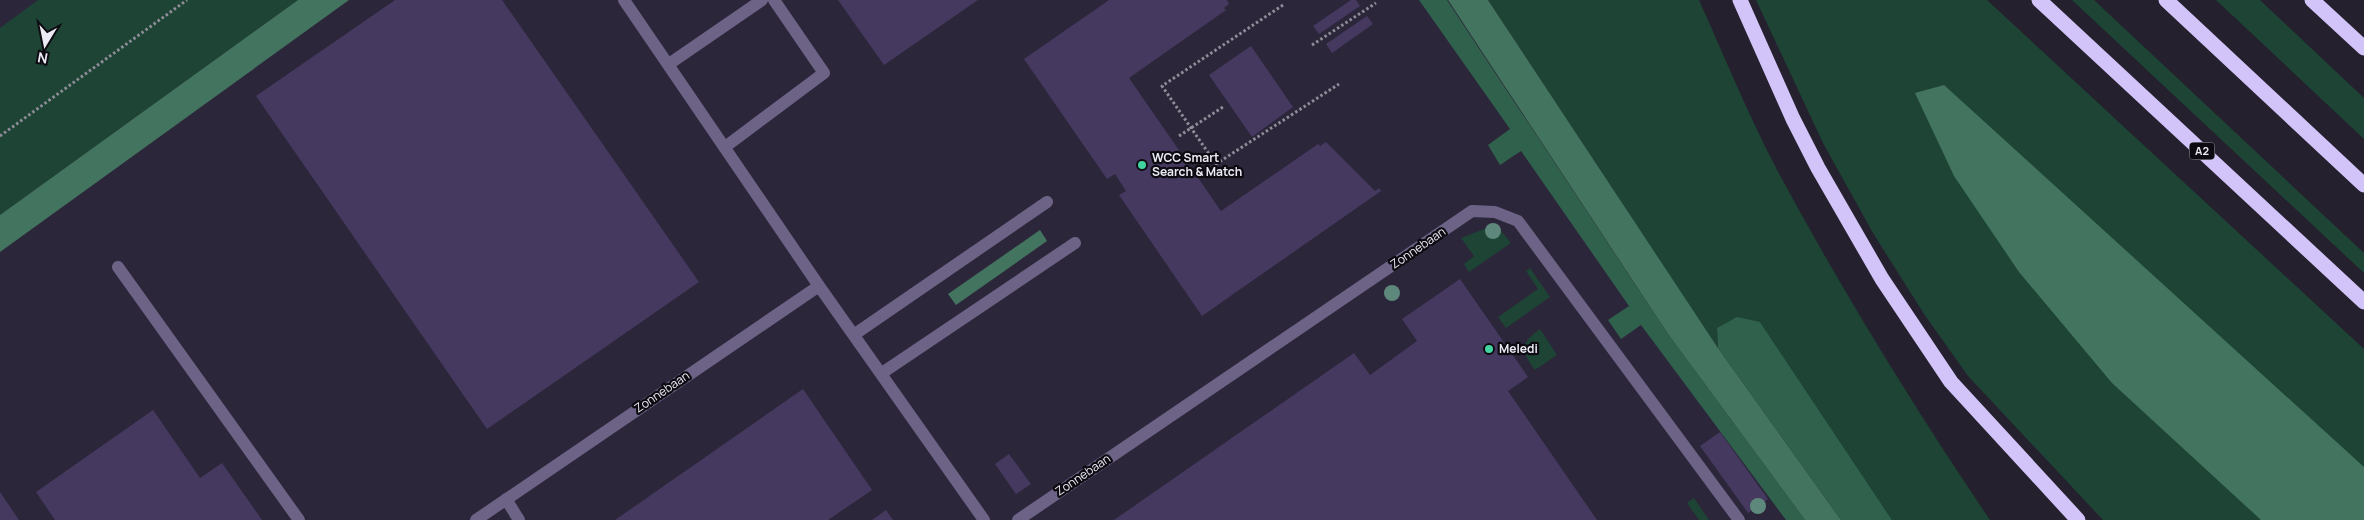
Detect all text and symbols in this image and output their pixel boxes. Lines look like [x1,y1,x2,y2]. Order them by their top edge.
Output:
north arrow [20,20,70,70]
text: N [36,48,49,69]
road number: A2 [2190,142,2214,160]
place label: WCC Smart Search & Match [1152,149,1242,180]
marker: WCC Smart Search & Match [1136,159,1148,171]
street label: Zonnebaan [1387,223,1449,272]
place label: Meledi [1499,340,1538,357]
marker: Meledi [1483,343,1495,355]
street label: Zonnebaan [631,367,693,416]
street label: Zonnebaan [1052,450,1114,499]

